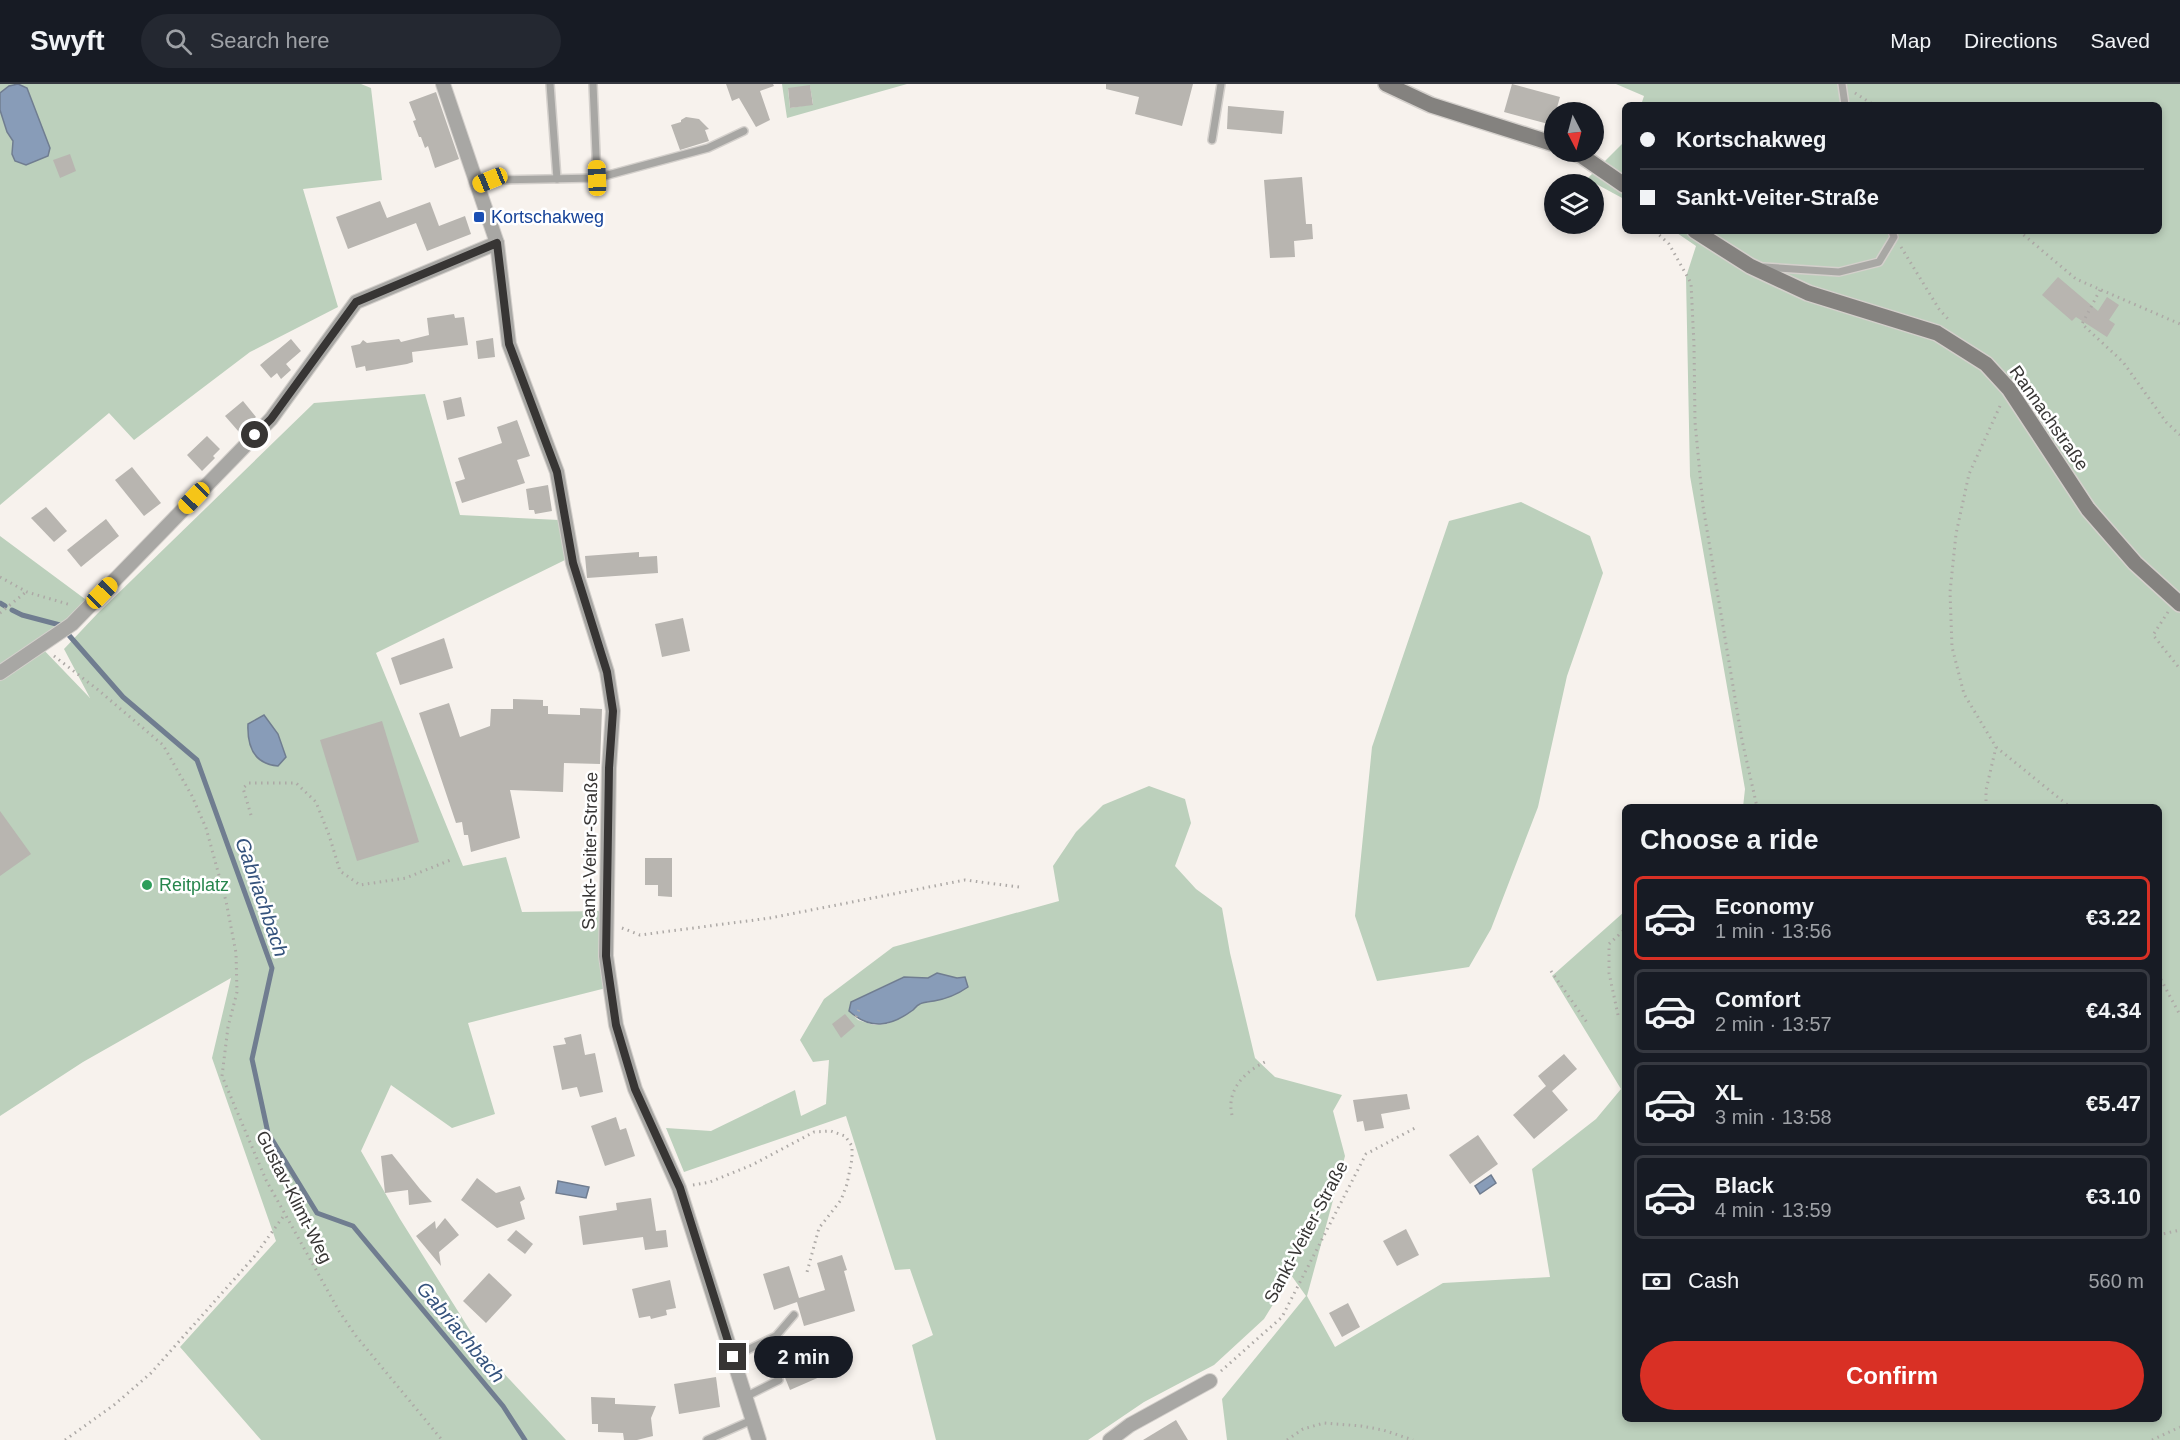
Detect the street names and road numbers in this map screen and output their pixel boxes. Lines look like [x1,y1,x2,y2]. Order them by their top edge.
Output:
street label: Rannachstraße [2006,362,2092,474]
street label: Sankt-Veiter-Straße [579,772,601,930]
street label: Gustav-Klimt-Weg [252,1128,336,1266]
street label: Sankt-Veiter-Straße [1260,1158,1352,1306]

